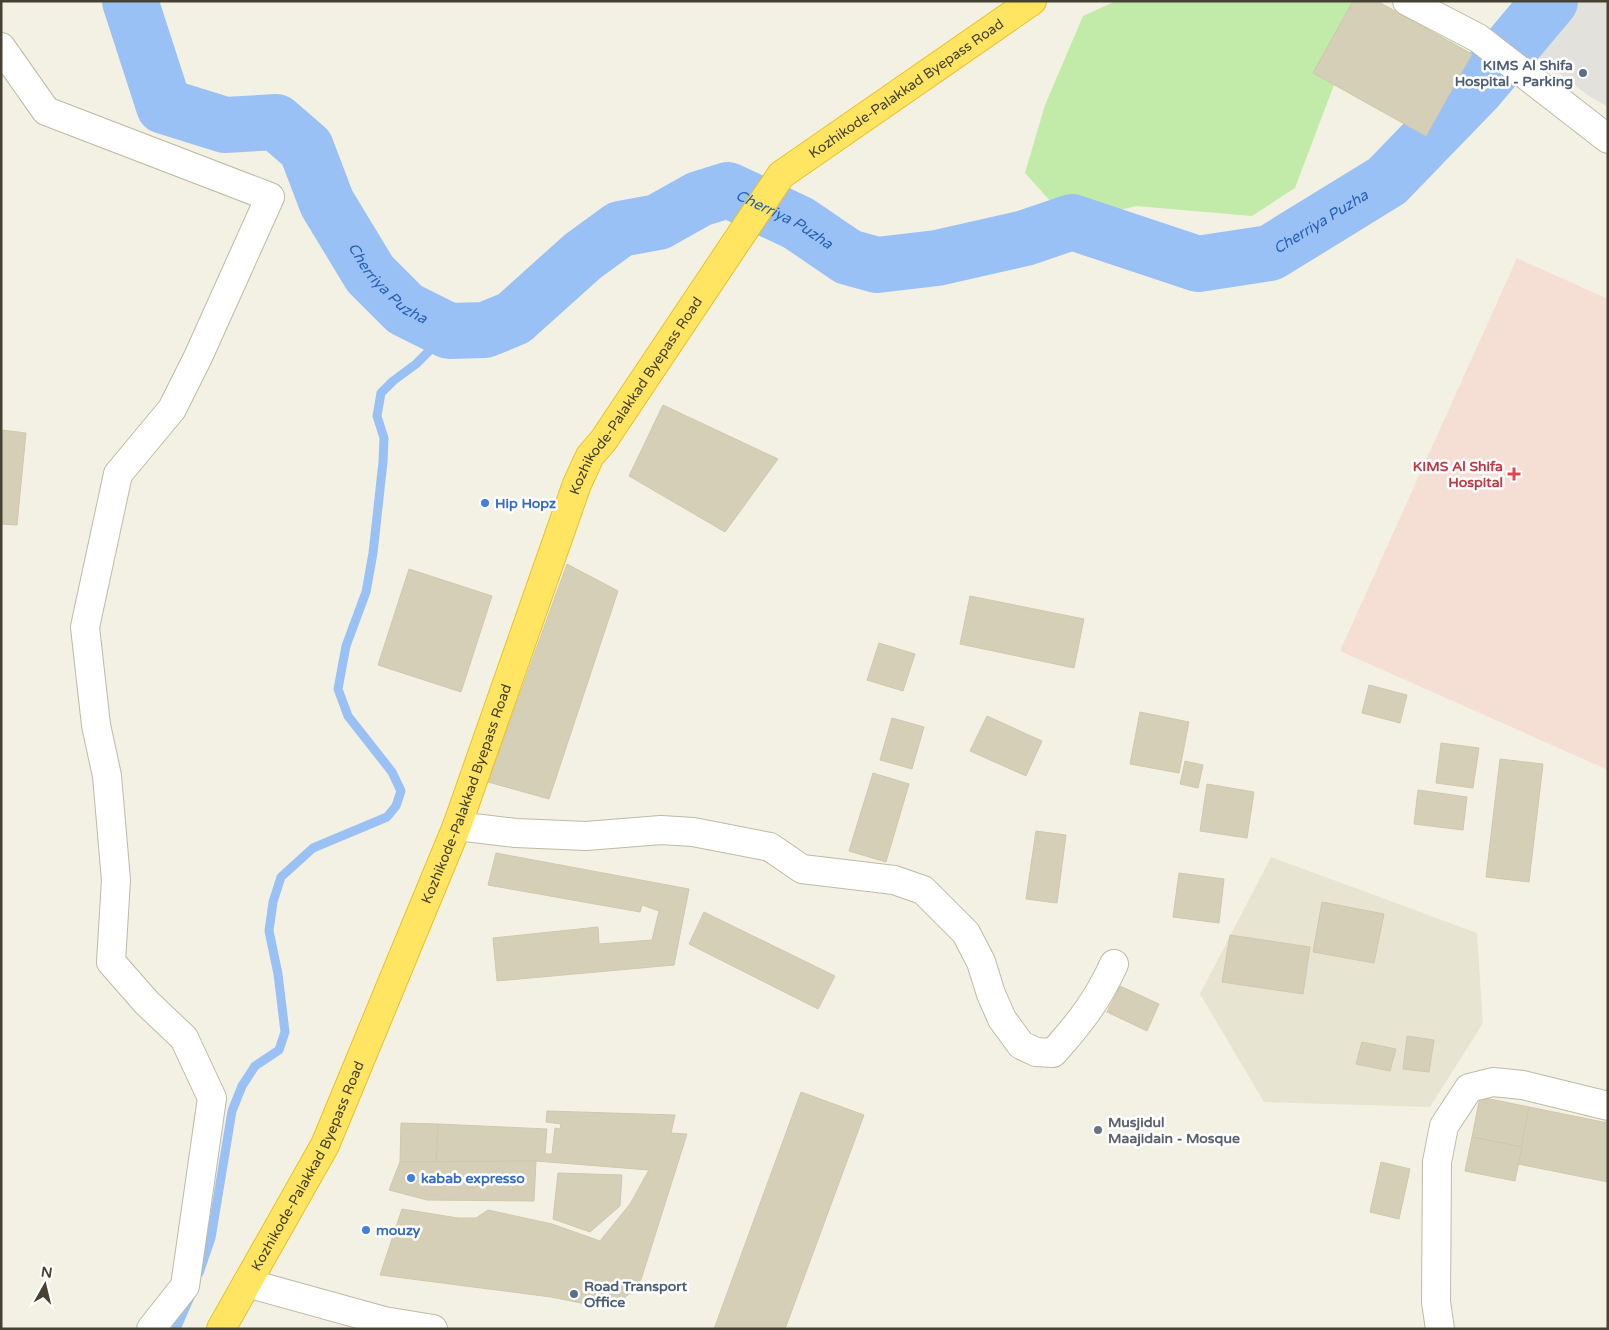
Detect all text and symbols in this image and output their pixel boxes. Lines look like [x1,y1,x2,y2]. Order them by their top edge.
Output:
street label: Kozhikode-Palakkad Byepass Road [806,15,1007,162]
place label: KIMS Al Shifa Hospital - Parking [1455,57,1573,90]
marker: KIMS Al Shifa Hospital - Parking [1577,67,1589,79]
water label: Cherriya Puzha [733,186,837,253]
water label: Cherriya Puzha [1270,186,1372,258]
water label: Cherriya Puzha [344,240,431,328]
street label: Kozhikode-Palakkad Byepass Road [566,294,706,497]
place label: KIMS Al Shifa Hospital [1413,458,1503,491]
marker: KIMS Al Shifa Hospital [1507,467,1521,481]
place label: Hip Hopz [495,495,556,512]
marker: Hip Hopz [479,497,491,509]
street label: Kozhikode-Palakkad Byepass Road [418,682,515,906]
street label: Kozhikode-Palakkad Byepass Road [248,1059,368,1274]
place label: Musjidul Maajidain - Mosque [1108,1114,1240,1147]
marker: Musjidul Maajidain - Mosque [1092,1124,1104,1136]
place label: kabab expresso [421,1170,525,1187]
marker: kabab expresso [405,1172,417,1184]
place label: mouzy [376,1222,421,1239]
marker: mouzy [360,1224,372,1236]
north arrow [20,1260,70,1310]
text: N [40,1263,53,1282]
place label: Road Transport Office [584,1278,688,1311]
marker: Road Transport Office [568,1288,580,1300]

